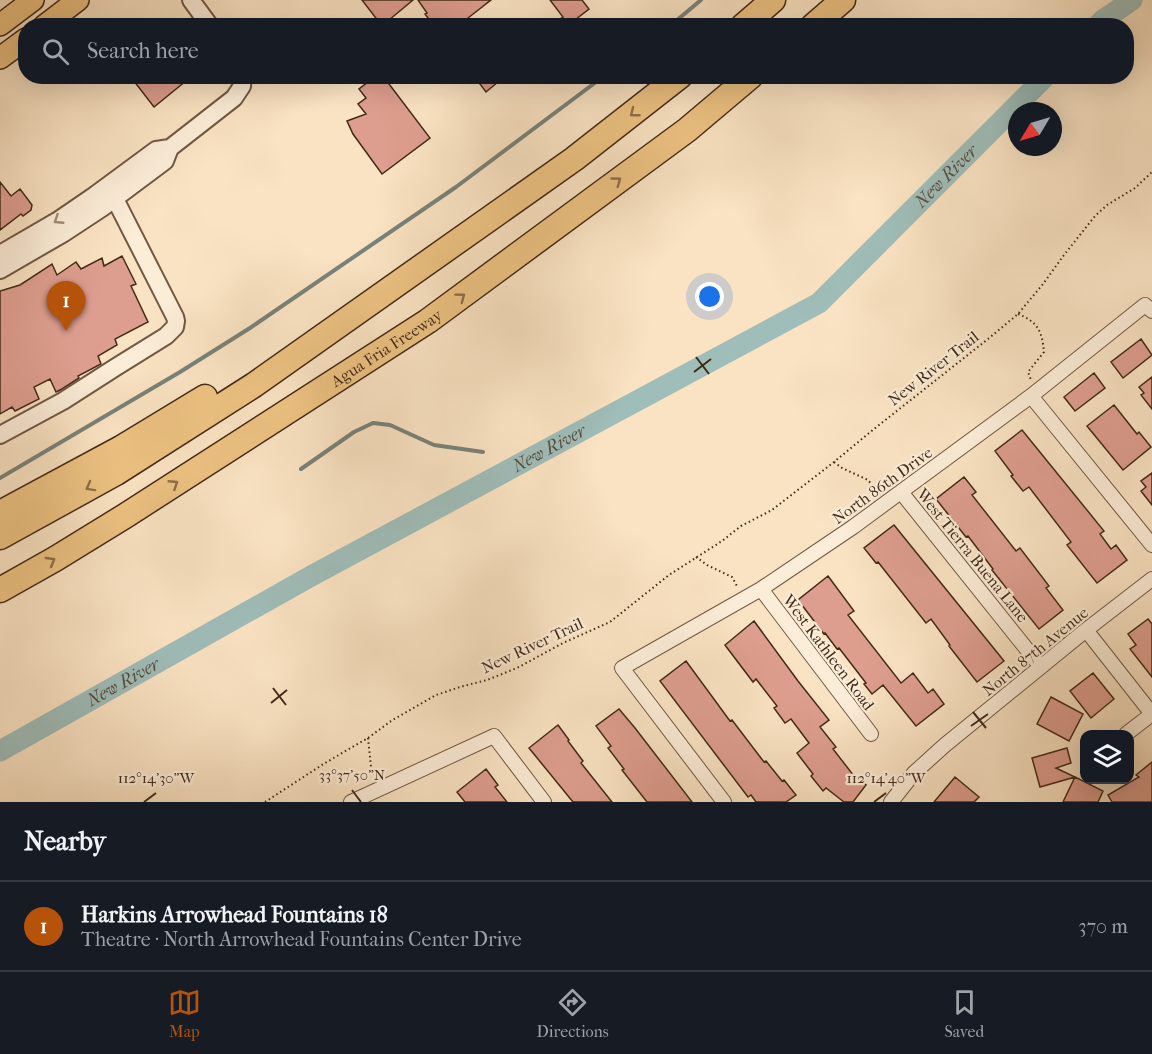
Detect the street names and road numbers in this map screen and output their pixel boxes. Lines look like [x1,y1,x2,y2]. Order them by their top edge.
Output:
street label: Agua Fria Freeway [327,305,446,392]
street label: New River Trail [884,327,983,410]
street label: North 86th Drive [829,443,936,528]
street label: West Tierra Buena Lane [912,484,1032,626]
street label: West Kathleen Road [778,590,878,714]
street label: North 87th Avenue [979,603,1092,700]
street label: New River Trail [478,613,587,677]

